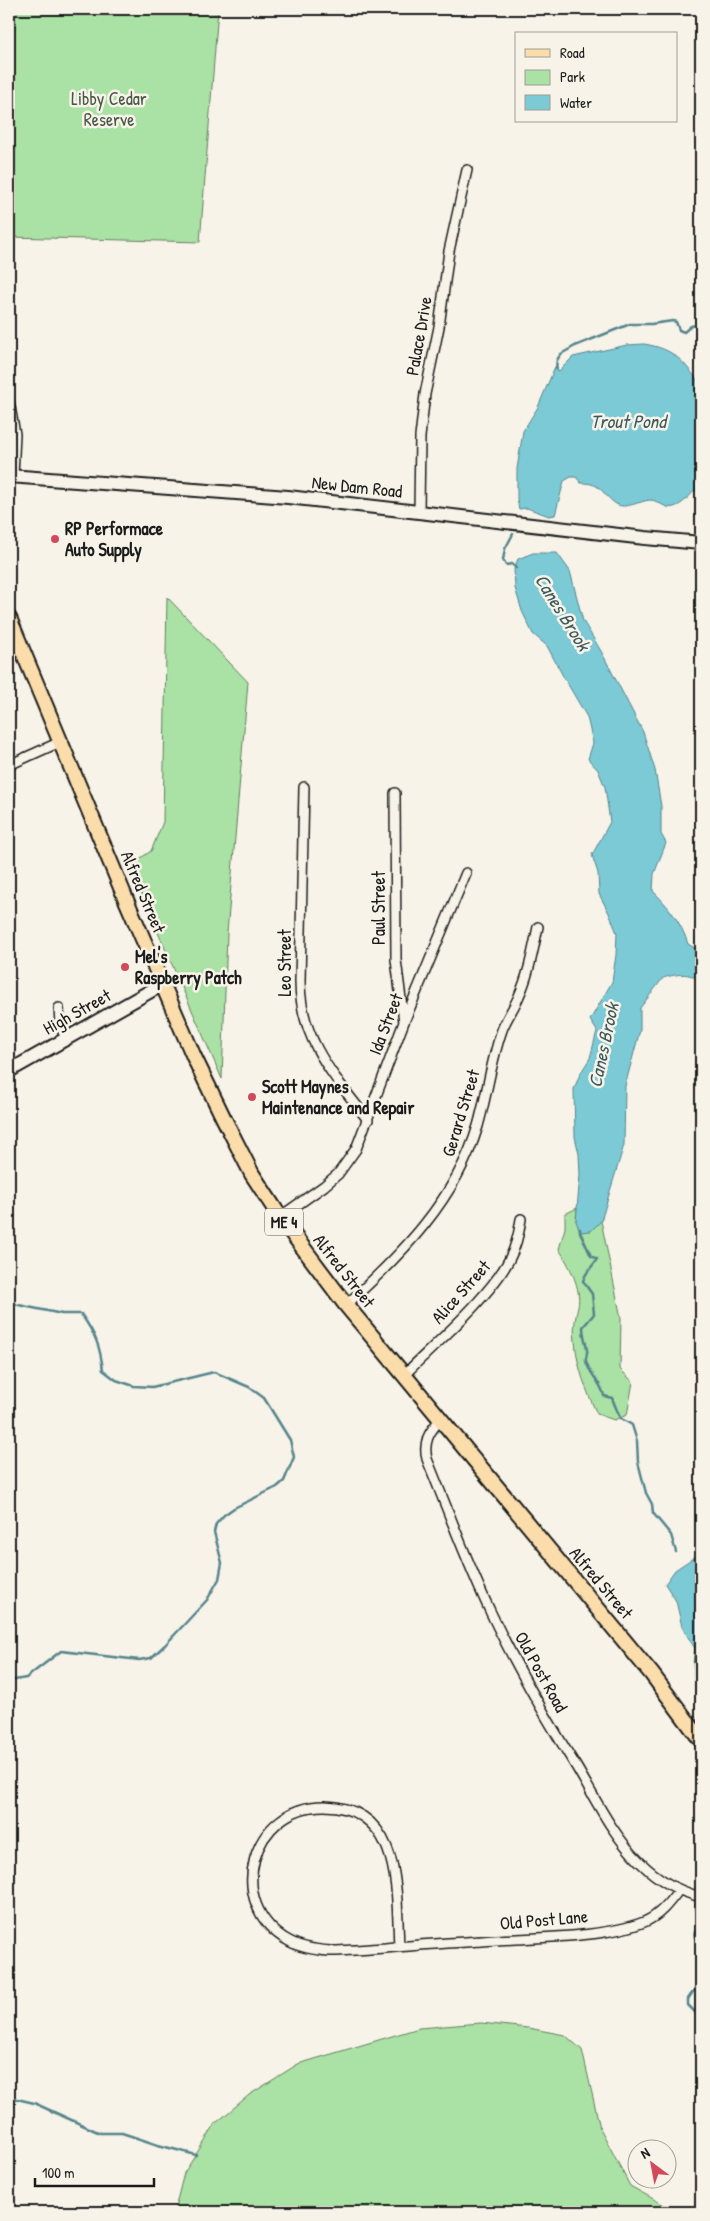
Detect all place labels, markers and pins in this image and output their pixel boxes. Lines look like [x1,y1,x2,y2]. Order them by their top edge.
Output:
place label: RP Performace Auto Supply [65,516,164,563]
marker: RP Performace Auto Supply [49,533,61,545]
place label: Mel's Raspberry Patch [135,944,242,991]
marker: Mel's Raspberry Patch [119,961,131,973]
place label: Scott Maynes Maintenance and Repair [262,1074,414,1121]
marker: Scott Maynes Maintenance and Repair [246,1091,258,1103]

